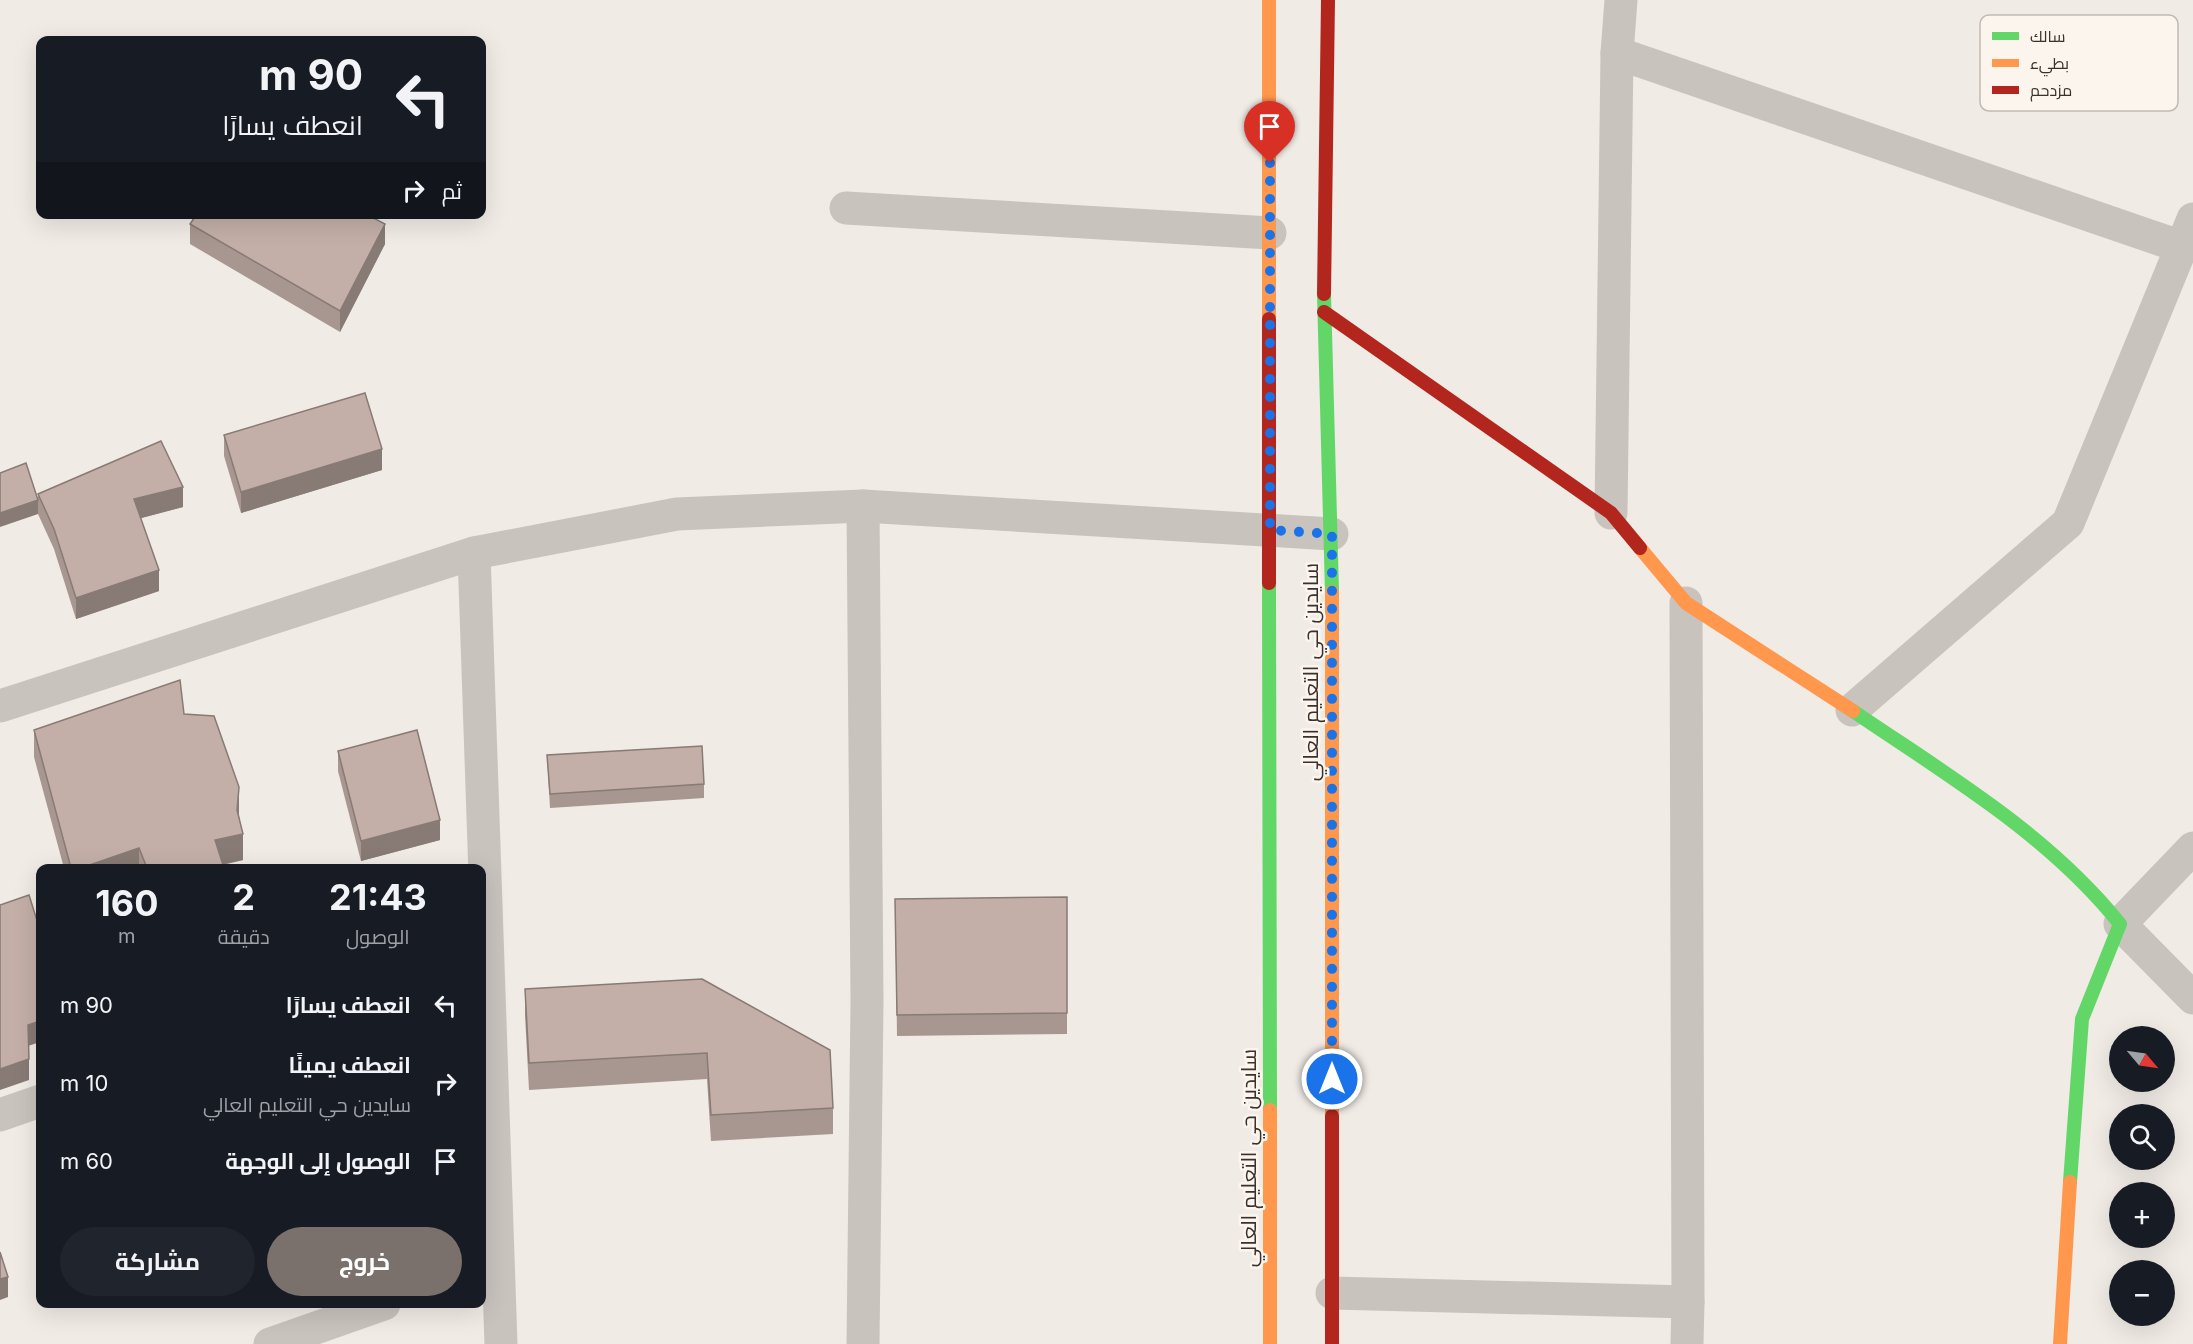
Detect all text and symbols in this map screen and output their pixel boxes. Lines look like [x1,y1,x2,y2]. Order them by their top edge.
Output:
legend [1980,15,2178,111]
text: سالك [2030,26,2065,46]
text: 90 m [259,49,363,100]
text: بطيء [2030,53,2069,77]
icon: left [384,60,462,138]
text: مزدحم [2030,80,2072,102]
pin [1244,101,1295,163]
text: انعطف يسارًا [222,109,363,142]
icon: arrive [1253,110,1286,143]
icon: right [397,174,430,207]
text: ثم [442,178,462,204]
street label: سايدين حي التعليم العالي [1298,563,1327,781]
text: 2 [232,875,255,919]
text: 21:43 [329,875,427,919]
text: 160 [95,881,158,925]
text: m [118,924,136,948]
text: دقيقة [218,925,270,949]
text: الوصول [346,925,410,949]
icon: left [429,989,462,1022]
text: 90 m [60,992,113,1018]
text: انعطف يسارًا [286,992,411,1018]
north arrow [2109,1026,2175,1092]
map controls [2109,1026,2175,1326]
position arrow [1300,1047,1364,1111]
street label: سايدين حي التعليم العالي [1236,1049,1265,1267]
text: انعطف يمينًا [289,1052,411,1078]
icon: right [429,1067,462,1100]
text: 10 m [60,1070,108,1096]
text: سايدين حي التعليم العالي [203,1093,411,1117]
button: search [2109,1104,2175,1170]
icon: arrive [429,1145,462,1178]
text: 60 m [60,1148,113,1174]
text: الوصول إلى الوجهة [225,1148,411,1174]
button: + [2109,1182,2175,1248]
button: مشاركة [60,1227,255,1296]
button: خروج [267,1227,462,1296]
button: − [2109,1260,2175,1326]

